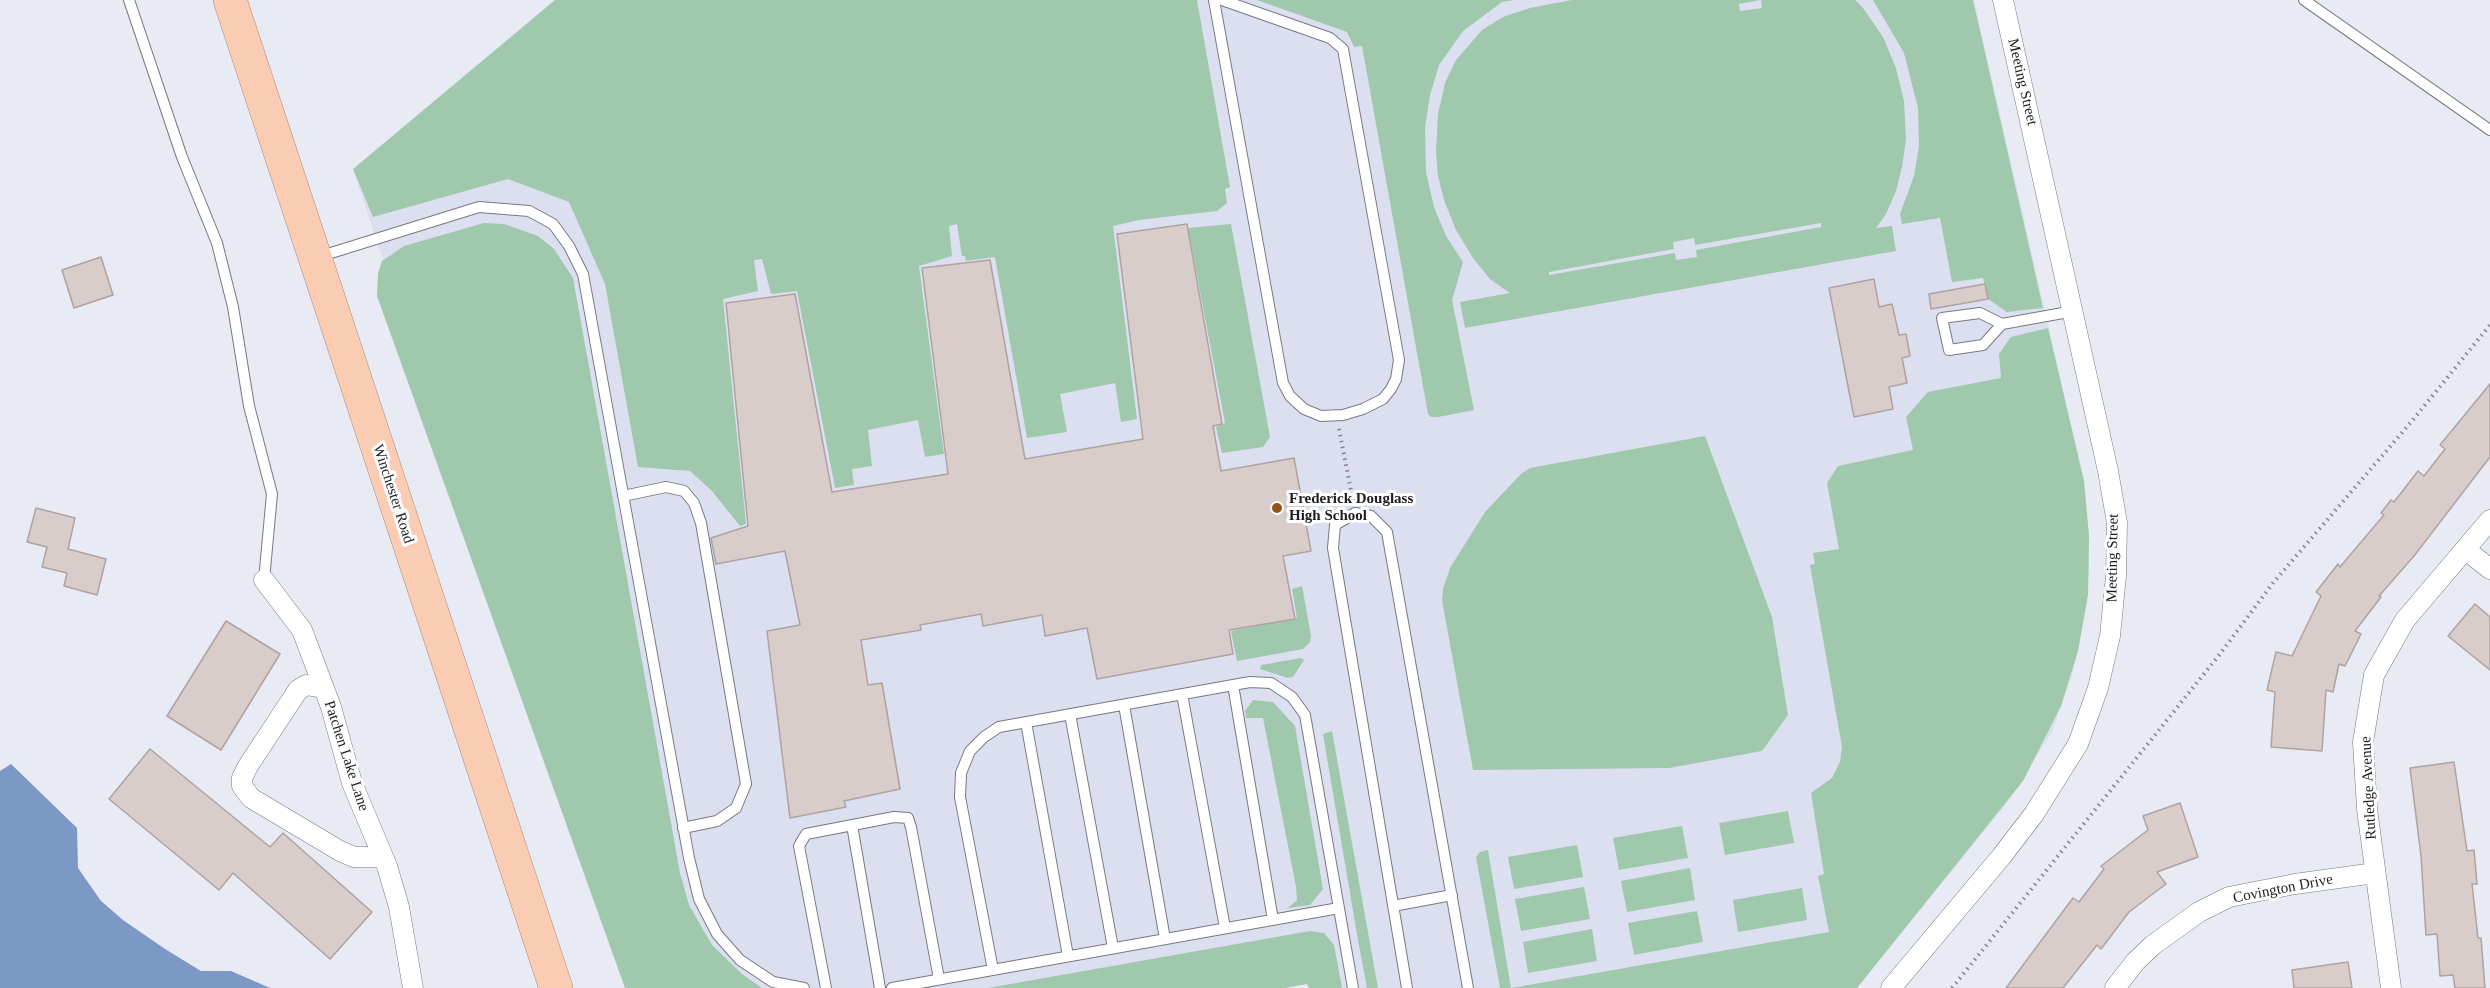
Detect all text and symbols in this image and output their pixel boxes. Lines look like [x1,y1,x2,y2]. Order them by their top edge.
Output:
street label: Meeting Street [2003,37,2041,127]
street label: Winchester Road [369,442,417,546]
place label: Frederick Douglass High School [1289,490,1413,525]
marker: Frederick Douglass High School [1270,501,1284,515]
street label: Meeting Street [2103,513,2123,603]
street label: Patchen Lake Lane [320,699,372,813]
street label: Rutledge Avenue [2357,736,2381,840]
street label: Covington Drive [2232,871,2334,907]

